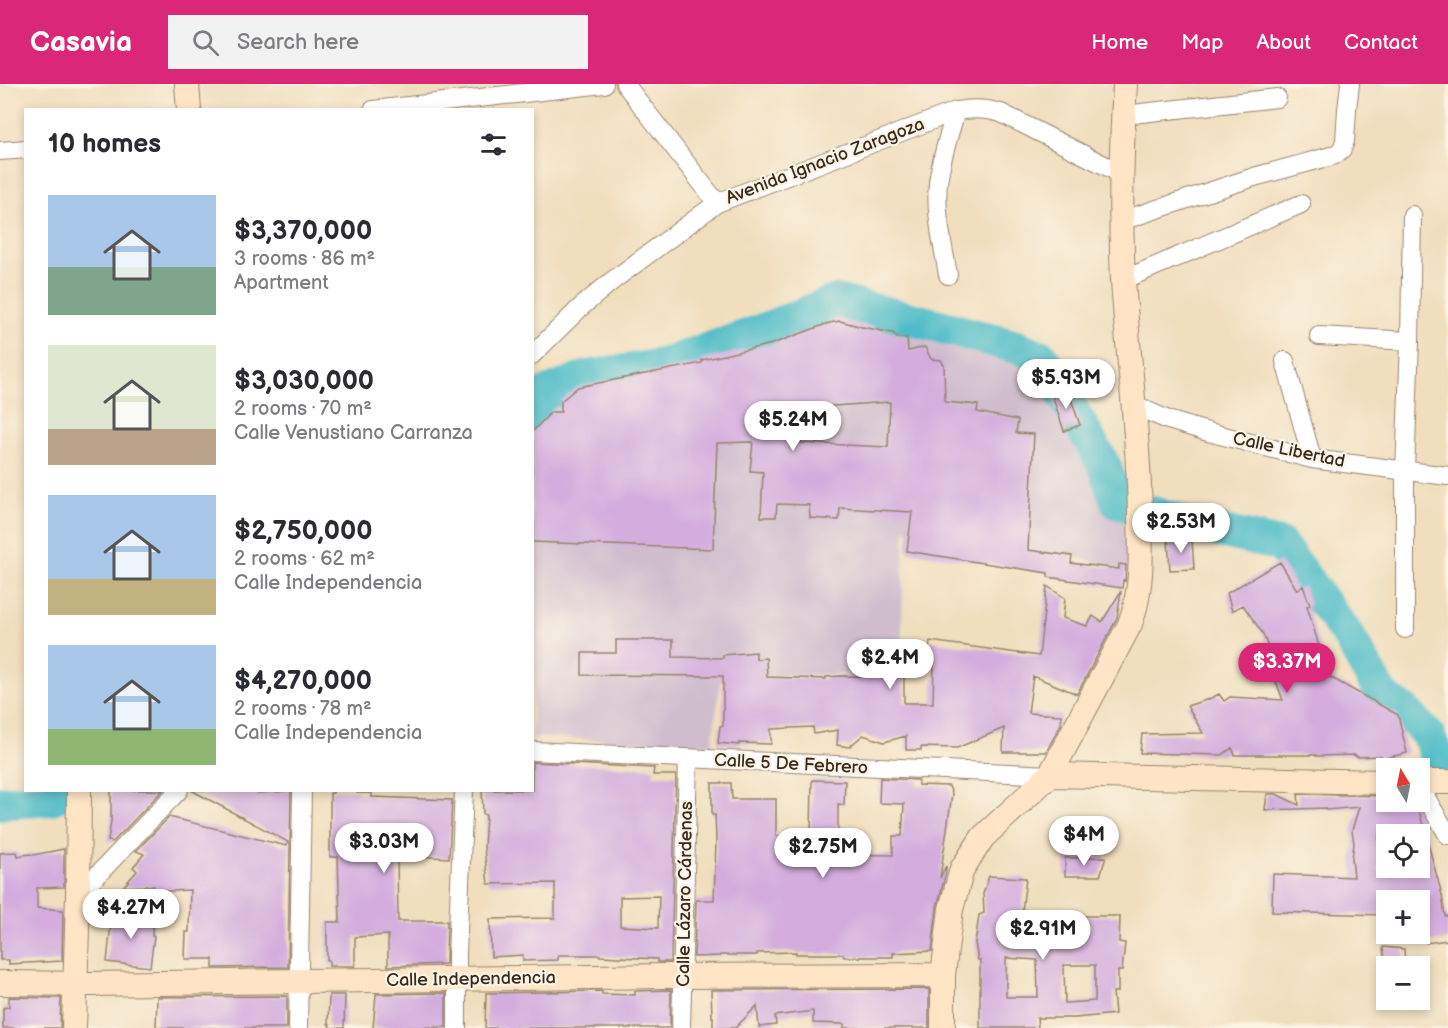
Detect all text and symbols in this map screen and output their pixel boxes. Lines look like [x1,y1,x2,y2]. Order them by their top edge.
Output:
search box [168,15,588,69]
text: Casavia [30,26,132,59]
icon: search [189,26,222,59]
text: Search here [237,29,359,56]
text: Home [1091,30,1148,55]
text: Map [1181,30,1223,55]
text: About [1256,30,1311,55]
text: Contact [1344,30,1418,55]
street label: Avenida Ignacio Zaragoza [723,113,927,209]
icon: filters [477,128,510,161]
text: 10 homes [48,129,161,160]
text: $3,370,000 [234,216,372,247]
icon: home [96,219,168,291]
text: 3 rooms · 86 m² [234,247,375,271]
text: Apartment [234,271,329,295]
pin: $5.93M [1017,359,1115,410]
text: $3,030,000 [234,366,374,397]
text: $5.93M [1031,366,1101,390]
icon: home [96,369,168,441]
text: 2 rooms · 70 m² [234,397,372,421]
pin: $5.24M [744,401,842,452]
text: $5.24M [758,408,828,432]
text: Calle Venustiano Carranza [234,421,473,445]
street label: Calle Libertad [1231,428,1347,472]
pin: $2.53M [1132,503,1230,554]
text: $2.53M [1146,510,1216,534]
text: $2,750,000 [234,516,372,547]
icon: home [96,519,168,591]
text: 2 rooms · 62 m² [234,547,375,571]
text: Calle Independencia [234,571,422,595]
pin: $2.4M [848,639,932,690]
pin: $3.37M [1238,643,1336,694]
text: $2.4M [861,646,919,670]
text: $3.37M [1252,650,1322,674]
text: $4,270,000 [234,666,372,697]
icon: home [96,669,168,741]
text: 2 rooms · 78 m² [234,697,372,721]
text: Calle Independencia [234,721,422,745]
street label: Calle 5 De Febrero [713,749,869,779]
north arrow [1376,758,1430,812]
map controls [1376,758,1430,1010]
street label: Calle Lázaro Cárdenas [673,801,697,987]
pin: $4M [1055,816,1113,867]
pin: $3.03M [335,823,433,874]
text: $4M [1063,823,1105,847]
button: locate [1376,824,1430,878]
pin: $2.75M [774,828,872,879]
text: $3.03M [349,830,419,854]
text: $2.75M [788,835,858,859]
pin: $4.27M [82,889,180,940]
button: + [1376,890,1430,944]
text: $4.27M [96,896,166,920]
pin: $2.91M [994,910,1092,961]
text: $2.91M [1010,917,1076,941]
button: − [1376,956,1430,1010]
street label: Calle Independencia [386,967,556,991]

